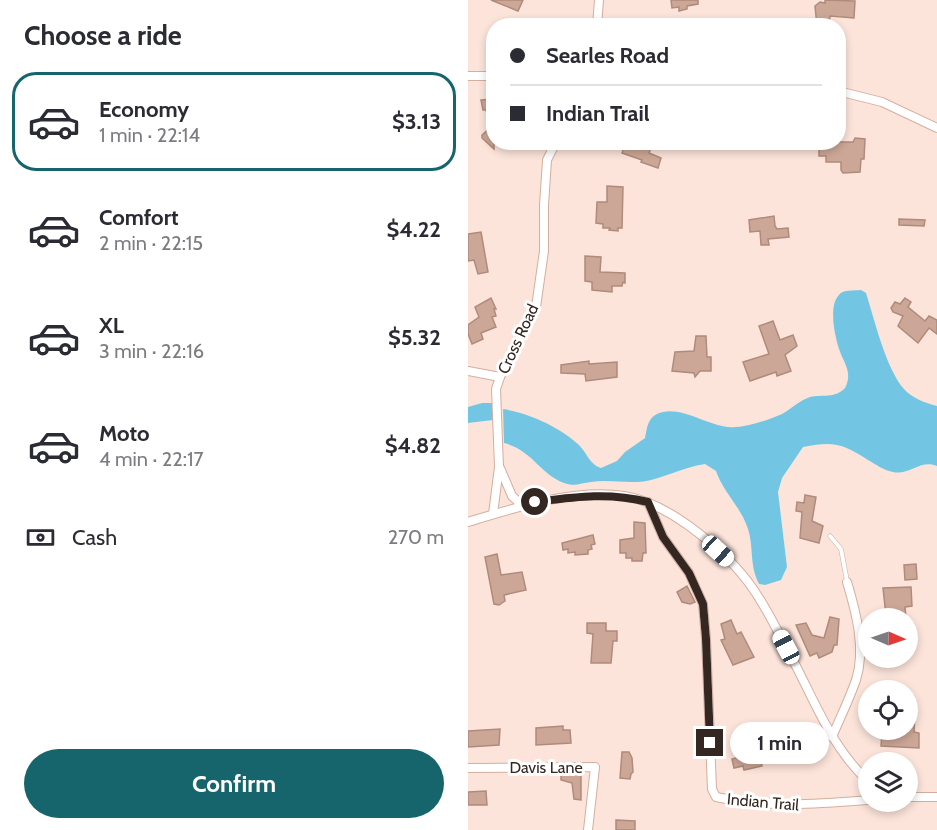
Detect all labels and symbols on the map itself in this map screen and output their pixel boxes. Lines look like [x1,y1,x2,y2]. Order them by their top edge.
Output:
street label: Cross Road [494,301,542,377]
route start [521,488,548,515]
car [699,532,737,570]
north arrow [858,608,918,668]
car [770,627,802,667]
callout: 1 min [731,722,830,764]
route end [696,729,723,756]
street label: Davis Lane [509,758,583,777]
street label: Indian Trail [726,789,800,815]

